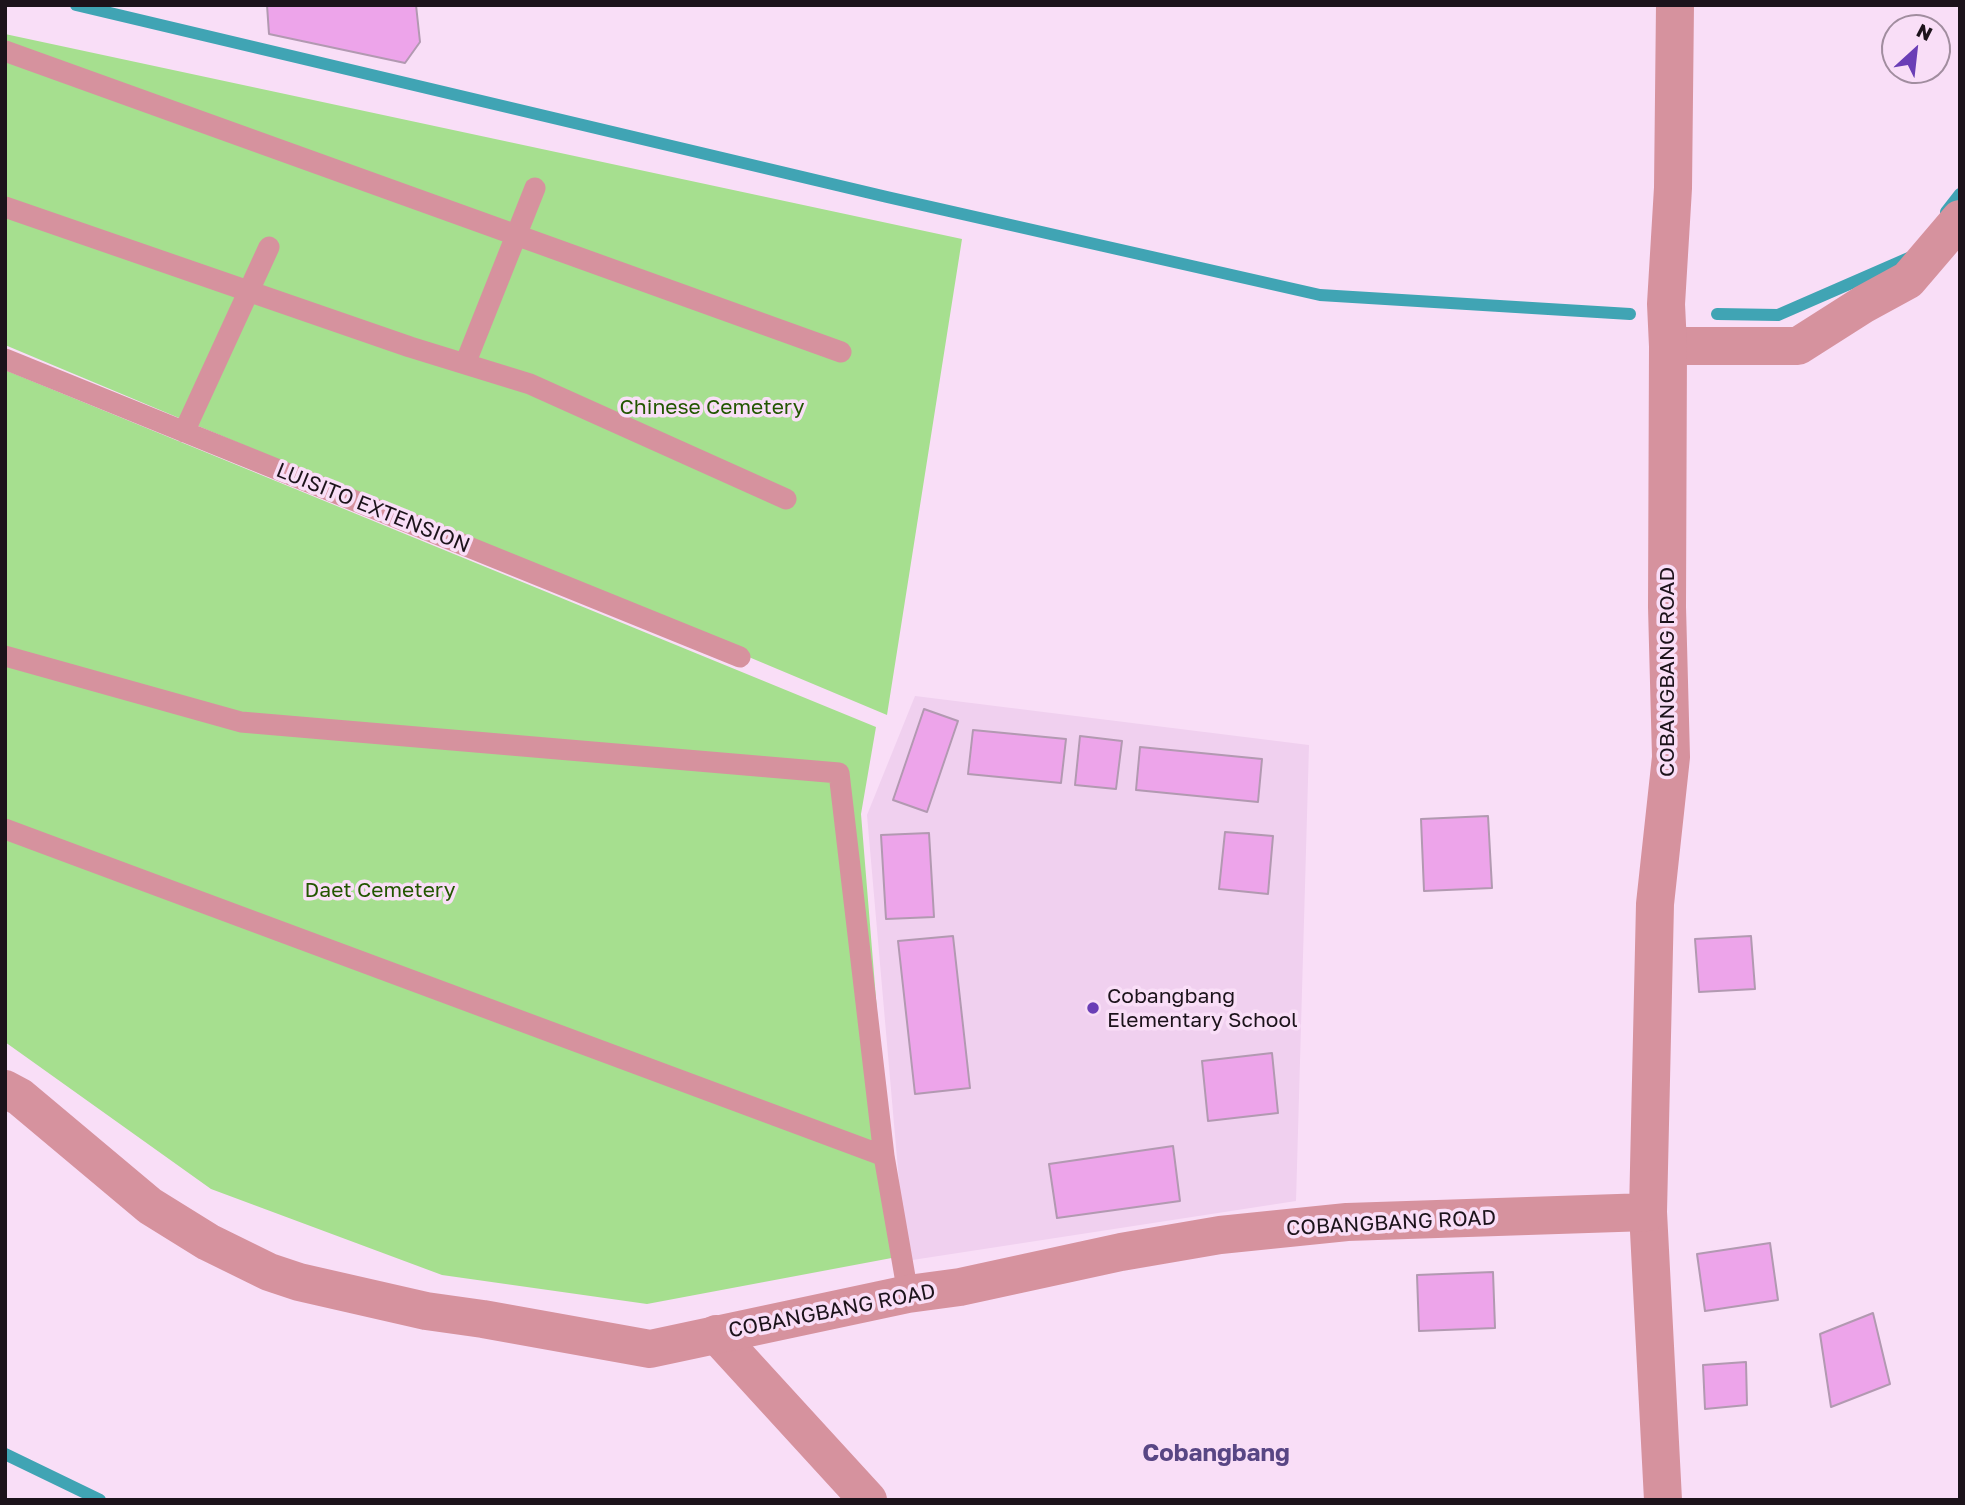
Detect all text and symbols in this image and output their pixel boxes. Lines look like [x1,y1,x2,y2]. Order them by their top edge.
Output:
north arrow [1881,14,1951,84]
text: N [1913,18,1937,45]
park label: Chinese Cemetery [620,394,804,420]
street label: LUISITO EXTENSION [272,458,474,558]
street label: COBANGBANG ROAD [1654,567,1680,777]
park label: Daet Cemetery [305,877,455,903]
place label: Cobangbang Elementary School [1107,983,1298,1033]
marker: Cobangbang Elementary School [1085,1000,1101,1016]
street label: COBANGBANG ROAD [1285,1205,1497,1241]
street label: COBANGBANG ROAD [726,1279,938,1343]
district label: Cobangbang [1142,1439,1290,1467]

